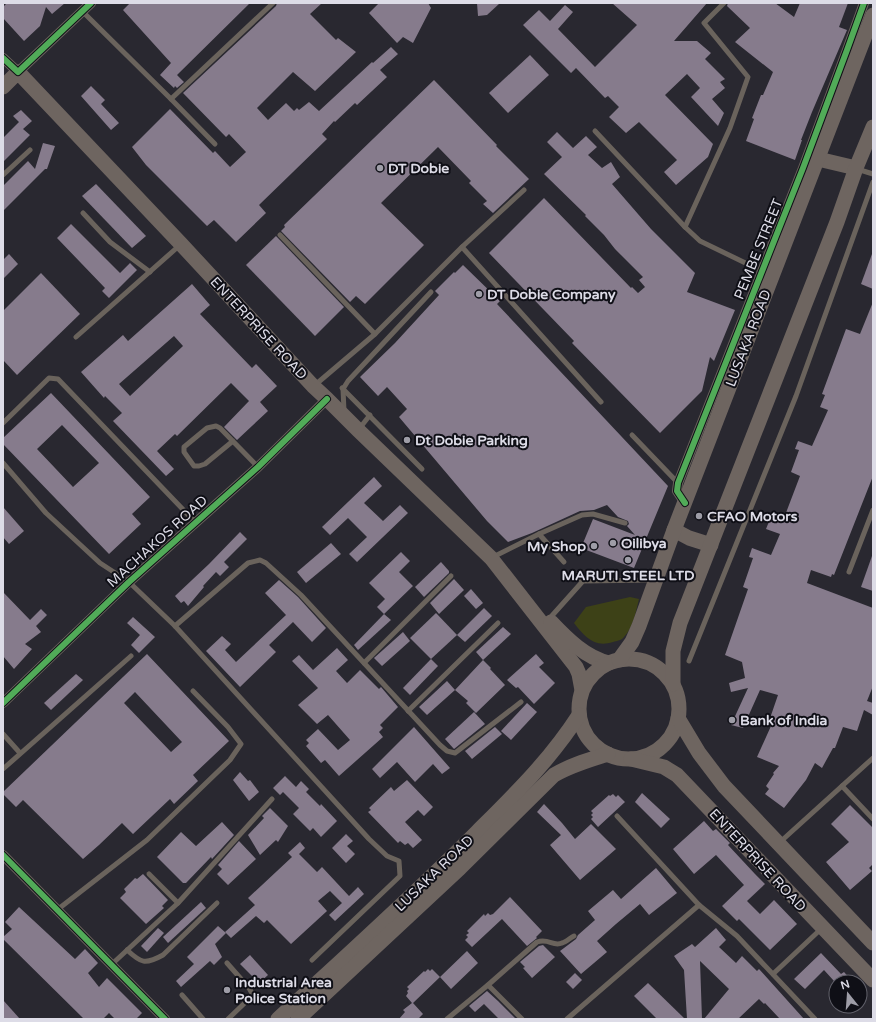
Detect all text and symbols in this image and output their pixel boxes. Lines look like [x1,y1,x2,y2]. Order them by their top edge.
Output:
place label: DT Dobie [388,160,449,177]
marker: DT Dobie [375,163,385,173]
street label: PEMBE STREET [731,196,787,302]
street label: ENTERPRISE ROAD [207,273,311,383]
place label: DT Dobie Company [487,286,616,303]
street label: LUSAKA ROAD [722,287,775,389]
marker: DT Dobie Company [474,289,484,299]
place label: Dt Dobie Parking [415,432,528,449]
marker: Dt Dobie Parking [402,435,412,445]
street label: MACHAKOS ROAD [104,492,211,591]
place label: CFAO Motors [707,508,798,525]
marker: CFAO Motors [694,511,704,521]
place label: Oilibya [621,535,667,552]
place label: My Shop [527,538,586,555]
marker: Oilibya [608,538,618,548]
marker: My Shop [589,541,599,551]
marker: MARUTI STEEL LTD [623,555,633,565]
place label: MARUTI STEEL LTD [561,567,695,584]
place label: Bank of India [740,712,827,729]
marker: Bank of India [727,715,737,725]
street label: ENTERPRISE ROAD [706,805,810,915]
street label: LUSAKA ROAD [391,832,477,915]
place label: Industrial Area Police Station [235,974,332,1007]
north arrow [828,974,868,1014]
text: N [839,977,851,992]
marker: Industrial Area Police Station [222,985,232,995]

